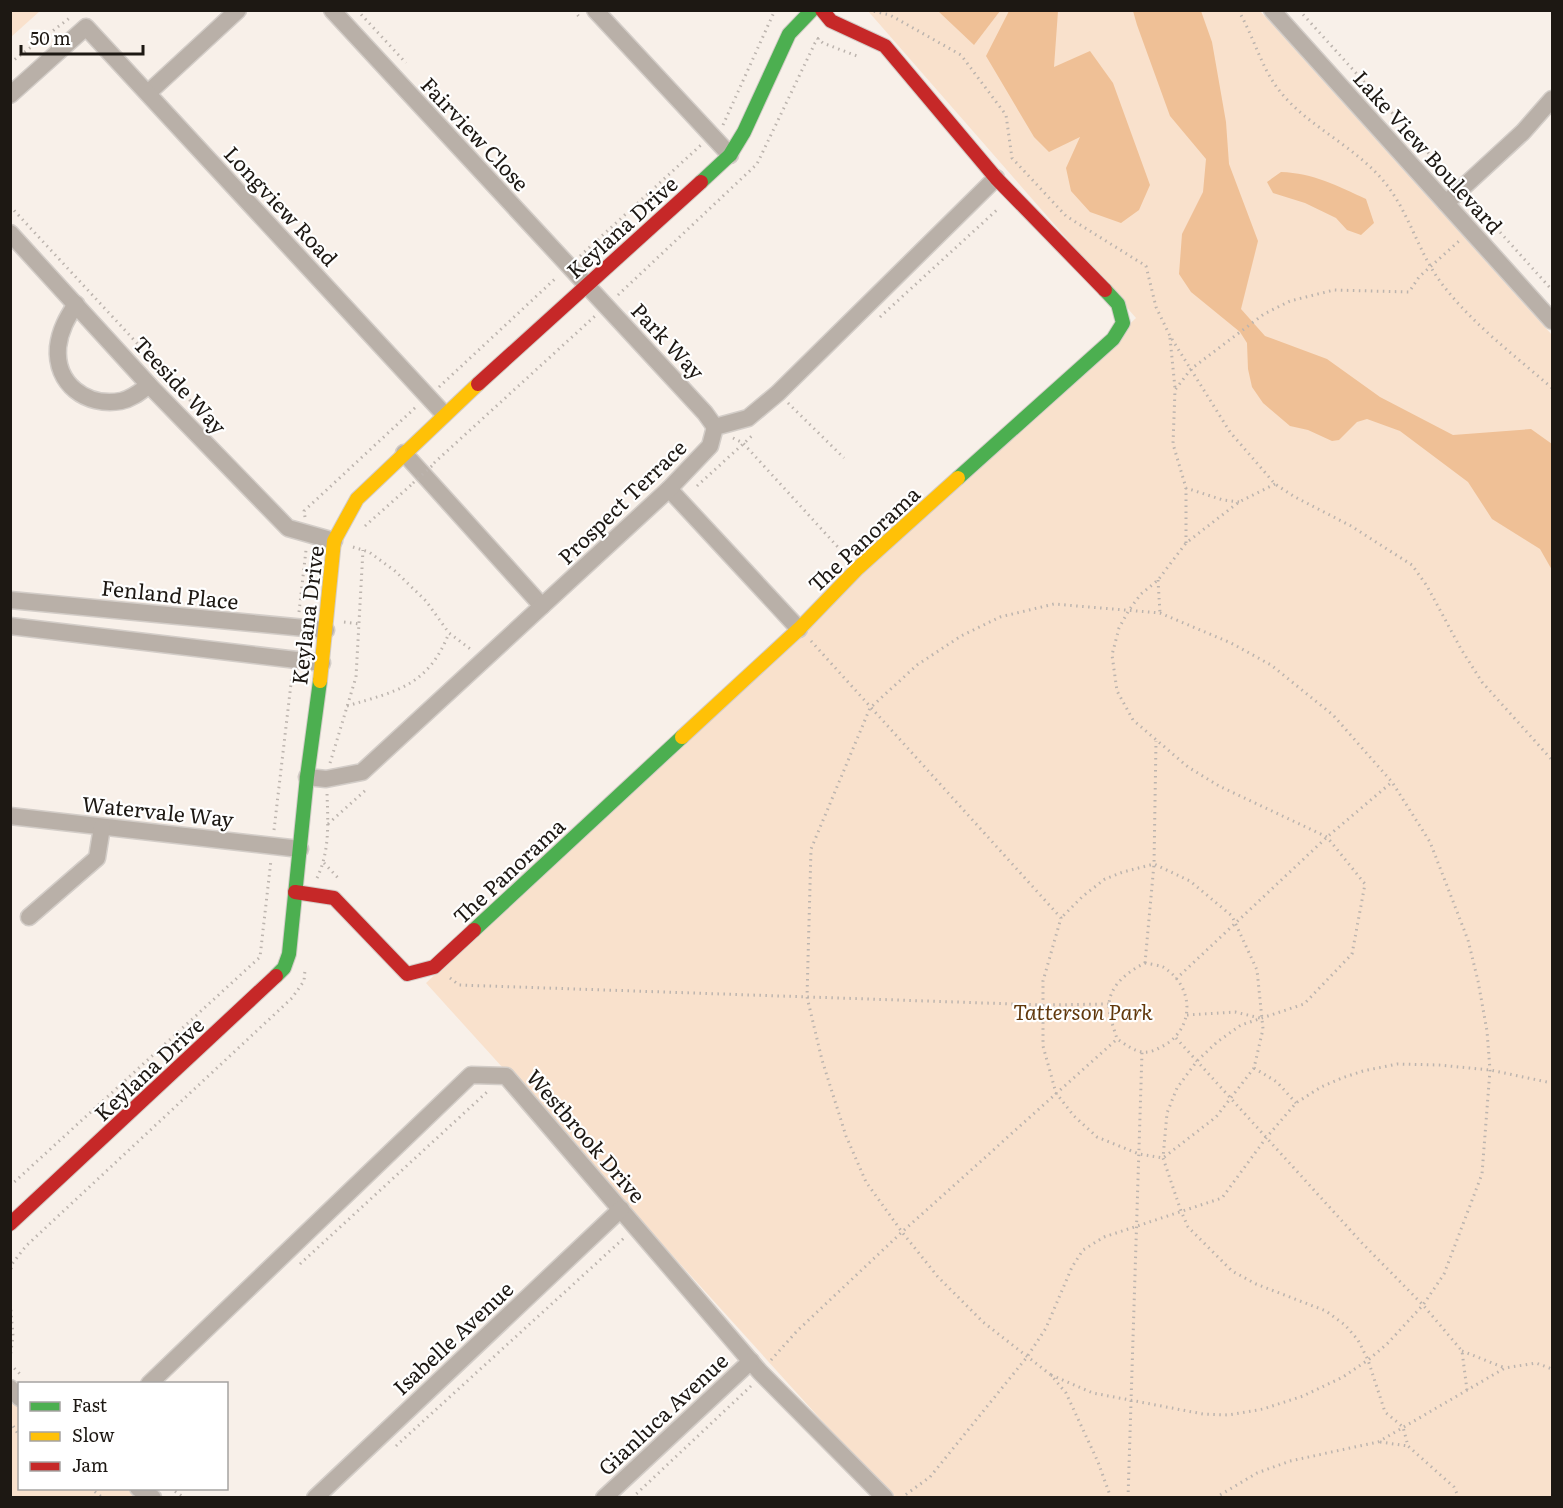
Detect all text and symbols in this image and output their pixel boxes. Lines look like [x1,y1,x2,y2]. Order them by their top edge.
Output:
scale bar [21,18,142,56]
text: 50 m [30,24,71,51]
street label: Lake View Boulevard [1347,63,1511,240]
street label: Fairview Close [415,69,537,197]
street label: Longview Road [218,138,346,272]
street label: Keylana Drive [559,168,684,284]
street label: Park Way [625,295,713,386]
street label: Teeside Way [127,328,235,441]
street label: Prospect Terrace [550,431,692,570]
street label: The Panorama [800,477,926,598]
street label: Keylana Drive [282,543,330,686]
street label: Fenland Place [100,570,240,616]
street label: Watervale Way [81,787,236,833]
street label: The Panorama [445,809,571,930]
park label: Tatterson Park [1013,995,1153,1026]
street label: Keylana Drive [86,1009,210,1127]
street label: Westbrook Drive [520,1061,654,1209]
street label: Isabelle Avenue [385,1273,519,1401]
street label: Gianluca Avenue [590,1344,734,1481]
legend [18,1382,228,1490]
text: Fast [72,1391,108,1418]
text: Slow [72,1421,115,1448]
text: Jam [72,1451,108,1478]

